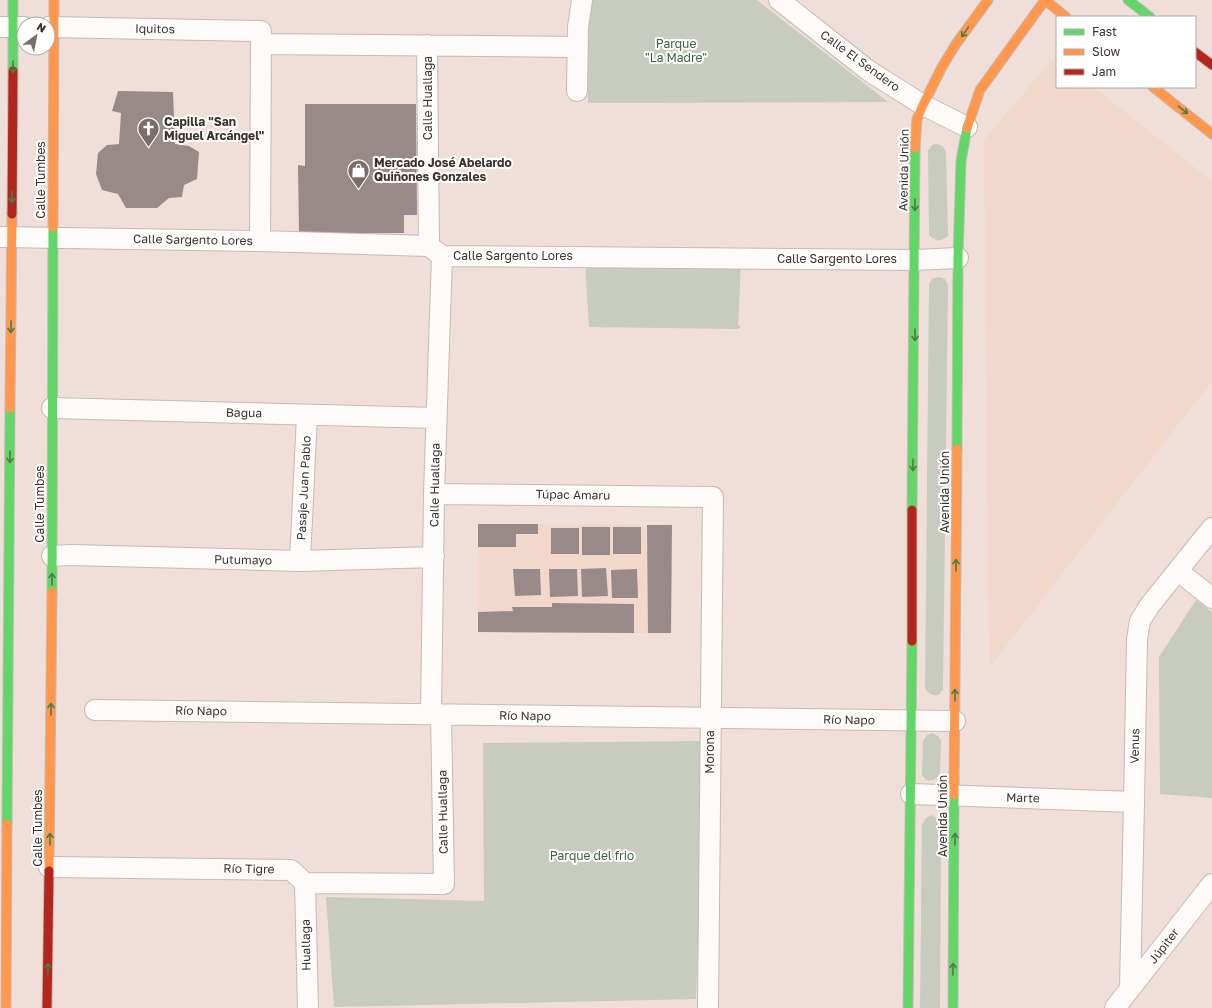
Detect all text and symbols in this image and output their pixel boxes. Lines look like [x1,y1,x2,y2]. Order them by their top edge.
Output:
north arrow [16,16,56,56]
legend [1056,16,1196,88]
text: N [35,19,49,35]
street label: Iquitos [135,21,175,36]
text: Fast [1092,24,1117,39]
one-way arrow [961,26,969,37]
street label: Calle El Sendero [818,27,903,95]
park label: Parque "La Madre" [645,36,707,65]
text: Slow [1092,44,1120,59]
street label: Calle Huallaga [420,56,435,140]
one-way arrow [9,60,17,73]
text: Jam [1092,64,1116,79]
one-way arrow [1177,106,1188,115]
place label: Capilla "San Miguel Arcángel" [164,114,264,143]
church icon: Capilla "San Miguel Arcángel" [135,116,161,149]
street label: Avenida Unión [895,129,912,211]
street label: Calle Tumbes [33,141,48,219]
place label: Mercado José Abelardo Quiñones Gonzales [374,155,512,184]
shop icon: Mercado José Abelardo Quiñones Gonzales [345,157,371,190]
one-way arrow [8,190,16,203]
one-way arrow [911,198,919,211]
street label: Calle Sargento Lores [133,231,253,248]
street label: Calle Sargento Lores [453,248,573,263]
street label: Calle Sargento Lores [777,251,897,266]
one-way arrow [7,320,15,333]
one-way arrow [911,328,918,341]
street label: Bagua [226,405,262,420]
street label: Pasaje Juan Pablo [293,435,314,541]
street label: Calle Huallaga [426,443,443,527]
one-way arrow [6,450,13,463]
street label: Avenida Unión [937,451,952,533]
one-way arrow [909,458,917,471]
street label: Calle Tumbes [32,465,47,543]
street label: Túpac Amaru [536,486,610,503]
street label: Putumayo [214,551,272,568]
one-way arrow [952,559,960,572]
one-way arrow [48,573,56,586]
one-way arrow [951,689,959,702]
one-way arrow [47,703,55,716]
street label: Río Napo [175,703,227,718]
street label: Río Napo [499,708,551,723]
street label: Río Napo [823,712,875,727]
street label: Venus [1127,728,1142,764]
street label: Morona [702,730,717,774]
street label: Calle Huallaga [434,770,451,854]
street label: Avenida Unión [935,775,950,857]
street label: Calle Tumbes [30,789,45,867]
street label: Marte [1006,789,1040,806]
one-way arrow [46,833,53,846]
one-way arrow [951,833,959,846]
park label: Parque del frio [550,848,634,863]
street label: Río Tigre [223,861,275,876]
street label: Huallaga [298,919,313,971]
street label: Júpiter [1145,925,1182,966]
one-way arrow [44,963,52,976]
one-way arrow [949,963,957,976]

